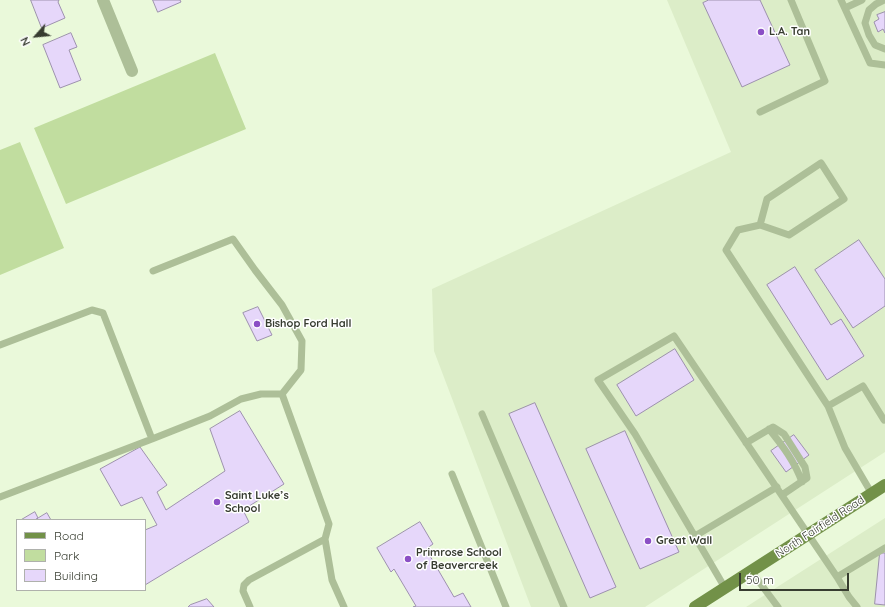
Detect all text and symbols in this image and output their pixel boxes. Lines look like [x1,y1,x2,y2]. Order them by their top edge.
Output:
north arrow [16,16,56,56]
place label: L.A. Tan [769,25,810,39]
marker: L.A. Tan [756,27,766,37]
text: N [17,35,33,48]
place label: Bishop Ford Hall [265,317,352,331]
marker: Bishop Ford Hall [252,319,262,329]
place label: Saint Luke’s School [225,489,289,515]
street label: North Fairfield Road [773,493,867,561]
marker: Saint Luke’s School [212,497,222,507]
legend [16,519,146,591]
text: Road [54,528,84,543]
place label: Great Wall [656,534,712,548]
marker: Great Wall [643,536,653,546]
place label: Primrose School of Beavercreek [416,546,502,572]
text: Park [54,548,79,563]
marker: Primrose School of Beavercreek [403,554,413,564]
scale bar [741,565,851,591]
text: Building [54,568,98,583]
text: 50 m [746,572,774,587]

